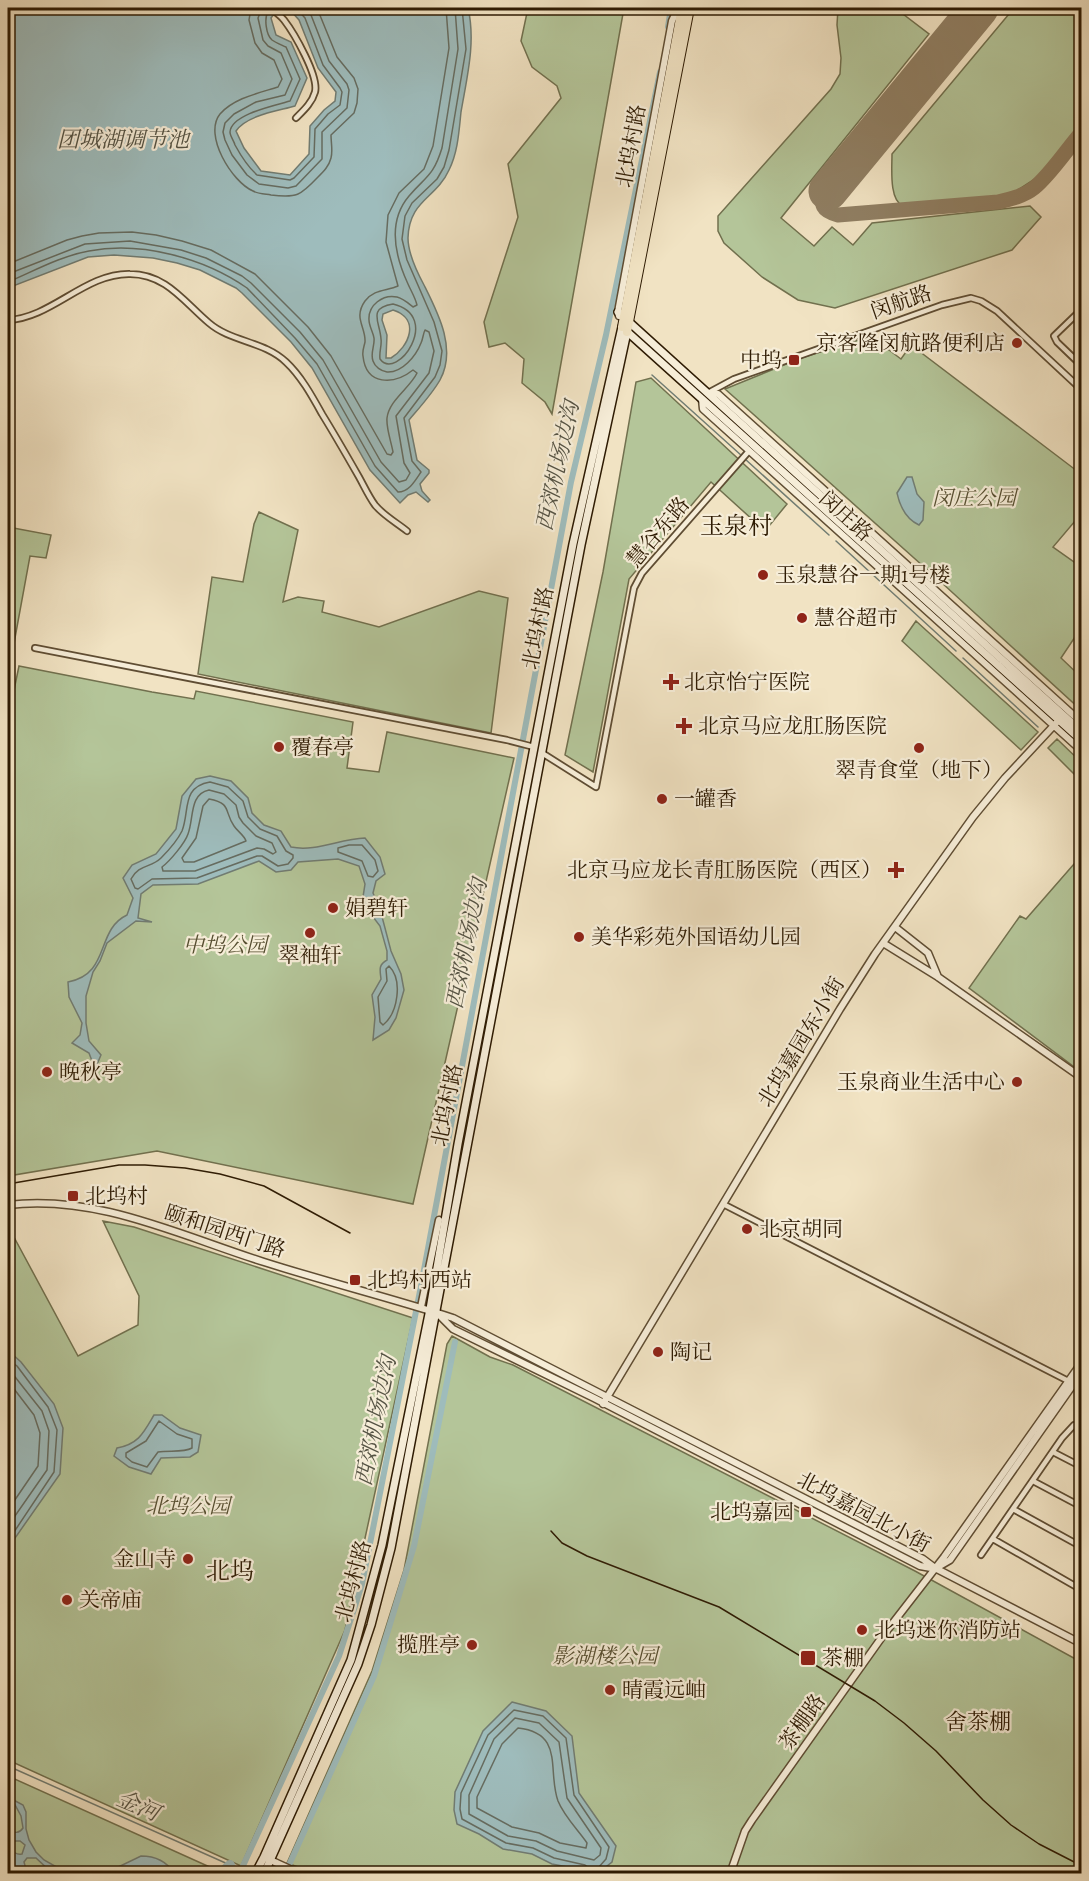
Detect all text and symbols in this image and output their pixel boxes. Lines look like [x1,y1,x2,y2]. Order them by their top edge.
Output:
street label: 北坞村路 [610,102,652,190]
water label: 团城湖调节池 [57,125,192,155]
street label: 闵航路 [867,279,935,325]
place label: 京客隆闵航路便利店 [816,329,1005,357]
marker: 京客隆闵航路便利店 [1010,336,1024,350]
place label: 中坞 [740,346,782,374]
marker: 中坞 [787,353,801,367]
water label: 西郊机场边沟 [530,395,587,534]
park label: 闵庄公园 [932,484,1019,512]
street label: 闵庄路 [813,485,879,547]
street label: 慧谷东路 [620,491,696,573]
district label: 玉泉村 [700,510,772,542]
place label: 玉泉慧谷一期1号楼 [775,561,950,589]
marker: 玉泉慧谷一期1号楼 [756,568,770,582]
street label: 北坞村路 [516,584,560,672]
place label: 慧谷超市 [814,604,898,632]
marker: 慧谷超市 [795,611,809,625]
place label: 北京怡宁医院 [684,668,810,696]
marker: 北京怡宁医院 [662,673,680,691]
place label: 北京马应龙肛肠医院 [698,712,887,740]
marker: 北京马应龙肛肠医院 [675,717,693,735]
place label: 覆春亭 [291,733,354,761]
marker: 覆春亭 [272,740,286,754]
marker: 翠青食堂（地下） [912,741,926,755]
place label: 翠青食堂（地下） [835,756,1003,784]
place label: 一罐香 [674,785,737,813]
marker: 一罐香 [655,792,669,806]
place label: 北京马应龙长青肛肠医院（西区） [567,856,882,884]
marker: 北京马应龙长青肛肠医院（西区） [887,861,905,879]
water label: 西郊机场边沟 [440,873,495,1012]
place label: 娟碧轩 [345,894,408,922]
marker: 娟碧轩 [326,901,340,915]
place label: 美华彩苑外国语幼儿园 [591,923,801,951]
marker: 翠袖轩 [303,926,317,940]
marker: 美华彩苑外国语幼儿园 [572,930,586,944]
park label: 中坞公园 [183,931,270,959]
place label: 翠袖轩 [279,941,342,969]
street label: 北坞嘉园东小街 [751,972,851,1112]
place label: 晚秋亭 [59,1058,122,1086]
street label: 北坞村路 [425,1061,469,1149]
marker: 晚秋亭 [40,1065,54,1079]
place label: 玉泉商业生活中心 [837,1068,1005,1096]
marker: 玉泉商业生活中心 [1010,1075,1024,1089]
place label: 北坞村 [85,1182,148,1210]
marker: 北坞村 [66,1189,80,1203]
street label: 颐和园西门路 [161,1198,289,1264]
place label: 北京胡同 [759,1215,843,1243]
marker: 北京胡同 [740,1222,754,1236]
place label: 北坞村西站 [367,1266,472,1294]
marker: 北坞村西站 [348,1273,362,1287]
place label: 陶记 [670,1338,712,1366]
marker: 陶记 [651,1345,665,1359]
water label: 西郊机场边沟 [349,1350,404,1489]
street label: 北坞嘉园北小街 [793,1465,935,1559]
park label: 北坞公园 [146,1492,233,1520]
place label: 北坞嘉园 [710,1498,794,1526]
marker: 北坞嘉园 [799,1505,813,1519]
street label: 北坞村路 [329,1537,377,1625]
place label: 金山寺 [113,1545,176,1573]
marker: 金山寺 [181,1552,195,1566]
district label: 北坞 [206,1555,254,1587]
place label: 关帝庙 [79,1586,142,1614]
marker: 关帝庙 [60,1593,74,1607]
place label: 北坞迷你消防站 [874,1616,1021,1644]
marker: 北坞迷你消防站 [855,1623,869,1637]
place label: 揽胜亭 [397,1631,460,1659]
marker: 揽胜亭 [465,1638,479,1652]
park label: 影湖楼公园 [553,1642,660,1670]
place label: 茶棚 [822,1644,864,1672]
marker: 茶棚 [799,1649,817,1667]
place label: 晴霞远岫 [622,1676,706,1704]
marker: 晴霞远岫 [603,1683,617,1697]
street label: 茶棚路 [772,1688,832,1756]
district label: 舍茶棚 [945,1707,1011,1737]
water label: 金河 [112,1784,168,1830]

